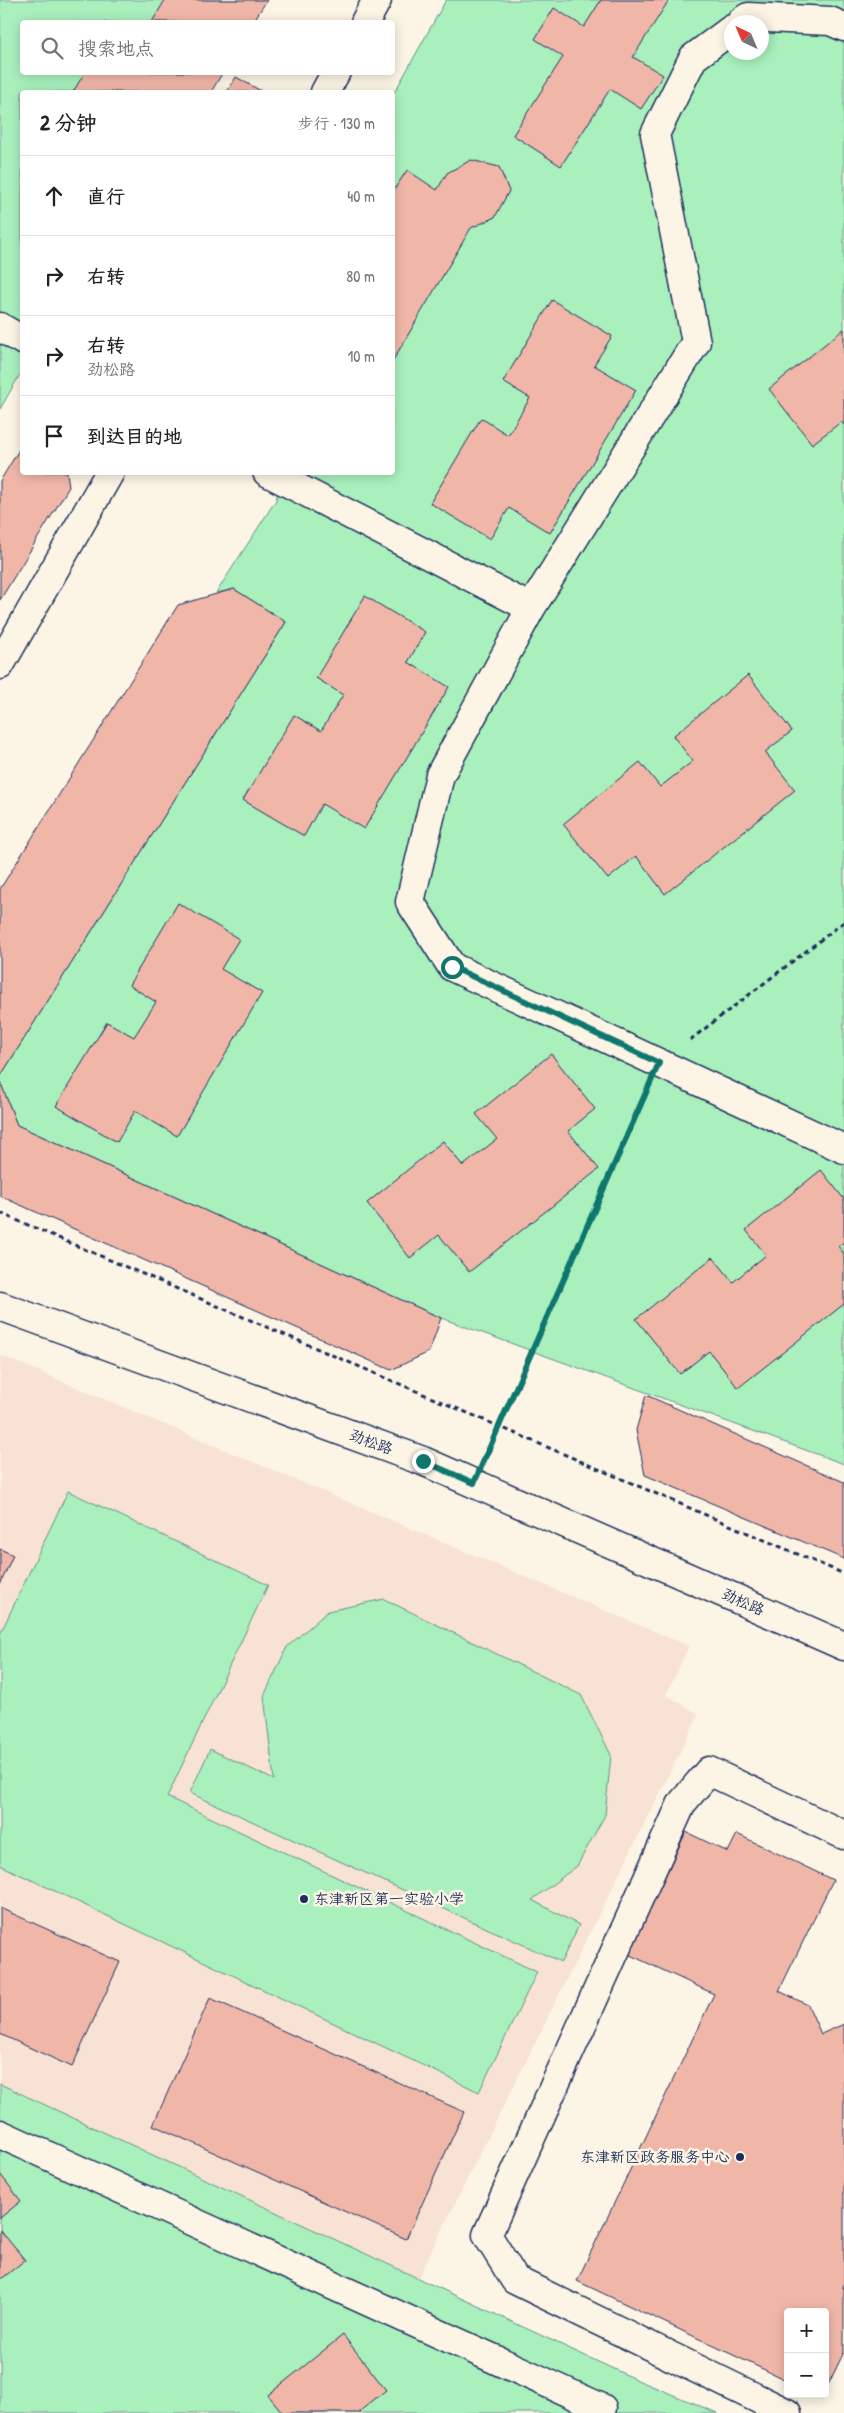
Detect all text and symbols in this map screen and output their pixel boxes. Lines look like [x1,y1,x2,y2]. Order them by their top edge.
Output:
north arrow [724,15,769,60]
search box [20,20,395,75]
icon: search [38,34,66,62]
text: 搜索地点 [78,35,154,61]
text: 2 分钟 [40,108,97,137]
text: 步行 · 130 m [298,112,375,134]
icon: ahead [40,182,68,210]
text: 直行 [87,183,125,209]
text: 40 m [347,185,375,207]
icon: right [40,262,68,290]
text: 右转 [87,263,125,289]
text: 80 m [346,265,375,287]
text: 右转 [87,332,125,358]
icon: right [40,342,68,370]
text: 10 m [347,345,375,367]
text: 劲松路 [87,358,135,380]
icon: arrive [40,422,68,450]
text: 到达目的地 [87,423,182,449]
route start [441,956,464,979]
street label: 劲松路 [346,1424,396,1459]
route end [412,1450,435,1473]
street label: 劲松路 [718,1583,768,1620]
place label: 东津新区第一实验小学 [314,1888,464,1909]
marker: 东津新区第一实验小学 [298,1893,310,1905]
place label: 东津新区政务服务中心 [580,2146,730,2167]
marker: 东津新区政务服务中心 [734,2151,746,2163]
map controls [784,2308,829,2398]
button: + [784,2308,829,2353]
button: − [784,2353,829,2398]

